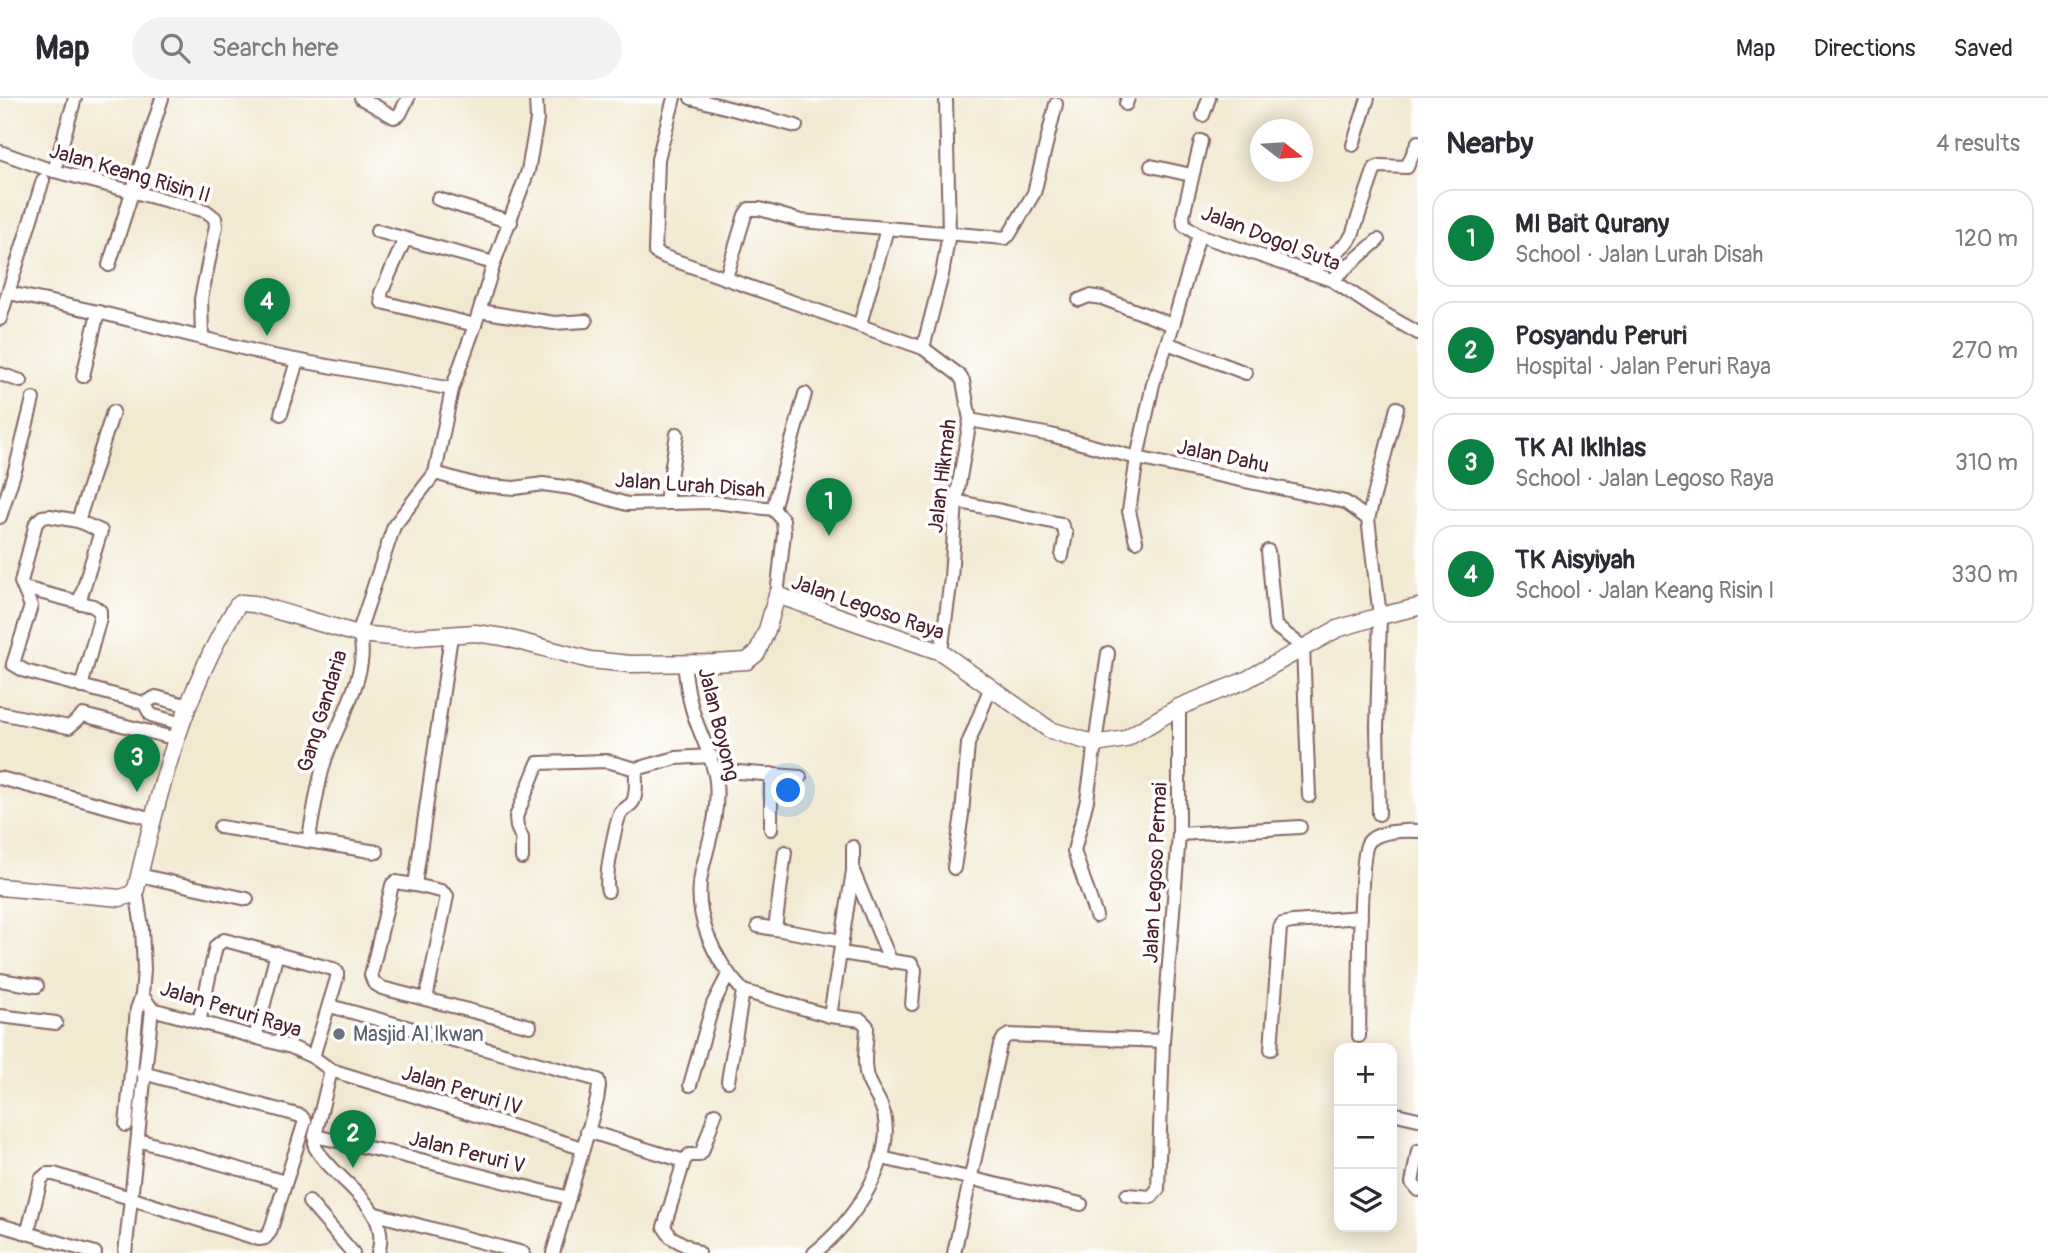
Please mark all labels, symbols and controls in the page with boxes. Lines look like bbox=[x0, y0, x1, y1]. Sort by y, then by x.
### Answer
search box bbox=[132, 17, 622, 80]
text: Map bbox=[35, 28, 90, 69]
icon: search bbox=[156, 29, 194, 67]
text: Search here bbox=[212, 32, 339, 64]
text: Map bbox=[1736, 34, 1776, 63]
text: Directions bbox=[1814, 34, 1915, 63]
text: Saved bbox=[1953, 34, 2013, 63]
north arrow bbox=[1250, 119, 1313, 182]
text: Nearby bbox=[1446, 125, 1533, 162]
text: 4 results bbox=[1936, 129, 2020, 158]
street label: Jalan Keang Risin II bbox=[46, 138, 214, 209]
street label: Jalan Dogol Suta bbox=[1197, 199, 1344, 277]
text: MI Bait Qurany bbox=[1515, 208, 1669, 240]
text: 1 bbox=[1467, 224, 1476, 253]
text: 120 m bbox=[1955, 224, 2018, 253]
text: School · Jalan Lurah Disah bbox=[1515, 240, 1763, 269]
pin: 4 bbox=[244, 278, 290, 336]
text: Posyandu Peruri bbox=[1515, 320, 1687, 352]
text: 2 bbox=[1465, 336, 1477, 365]
text: 270 m bbox=[1952, 336, 2018, 365]
text: Hospital · Jalan Peruri Raya bbox=[1515, 352, 1771, 381]
street label: Jalan Hikmah bbox=[922, 418, 963, 535]
text: TK Al Iklhlas bbox=[1515, 432, 1646, 464]
street label: Jalan Dahu bbox=[1174, 434, 1272, 479]
text: 3 bbox=[1465, 448, 1477, 477]
text: 310 m bbox=[1955, 448, 2018, 477]
text: School · Jalan Legoso Raya bbox=[1515, 464, 1774, 493]
street label: Jalan Lurah Disah bbox=[614, 467, 766, 504]
pin: 1 bbox=[806, 478, 852, 536]
text: TK Aisyiyah bbox=[1515, 544, 1635, 576]
text: 4 bbox=[1464, 560, 1478, 589]
text: 330 m bbox=[1951, 560, 2018, 589]
street label: Jalan Legoso Raya bbox=[788, 569, 948, 646]
text: School · Jalan Keang Risin I bbox=[1515, 576, 1775, 605]
street label: Gang Gandaria bbox=[291, 647, 354, 775]
street label: Jalan Boyong bbox=[691, 665, 746, 784]
pin: 3 bbox=[114, 734, 160, 792]
your location bbox=[771, 773, 805, 807]
street label: Jalan Legoso Permai bbox=[1137, 782, 1174, 964]
street label: Jalan Peruri Raya bbox=[157, 975, 305, 1044]
place label: Masjid Al Ikwan bbox=[353, 1021, 484, 1048]
marker: Masjid Al Ikwan bbox=[331, 1026, 347, 1042]
map controls bbox=[1334, 1043, 1397, 1232]
button: + bbox=[1334, 1043, 1397, 1106]
street label: Jalan Peruri IV bbox=[398, 1059, 525, 1122]
button: − bbox=[1334, 1106, 1397, 1169]
pin: 2 bbox=[330, 1110, 376, 1168]
street label: Jalan Peruri V bbox=[406, 1125, 528, 1180]
button: layers bbox=[1334, 1169, 1397, 1232]

